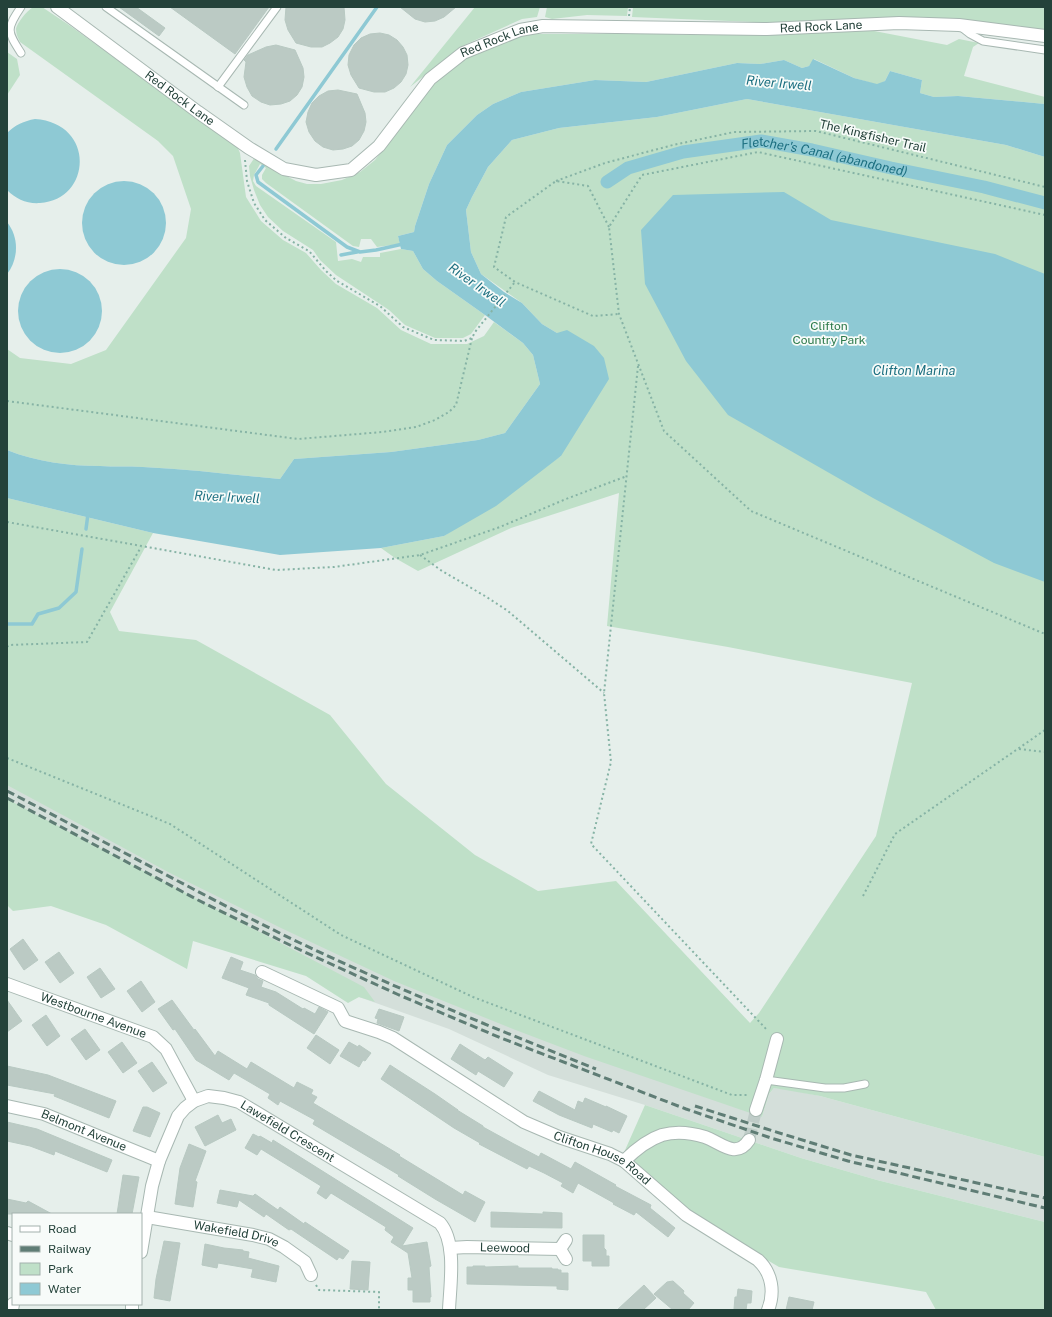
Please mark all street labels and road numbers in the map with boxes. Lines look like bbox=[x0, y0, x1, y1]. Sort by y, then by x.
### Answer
street label: Red Rock Lane bbox=[779, 18, 863, 35]
street label: Red Rock Lane bbox=[458, 20, 540, 60]
street label: Red Rock Lane bbox=[142, 68, 217, 129]
street label: The Kingfisher Trail bbox=[818, 117, 928, 155]
street label: Westbourne Avenue bbox=[39, 990, 149, 1041]
street label: Lawefield Crescent bbox=[238, 1098, 337, 1165]
street label: Belmont Avenue bbox=[39, 1107, 129, 1154]
street label: Clifton House Road bbox=[551, 1129, 653, 1188]
street label: Wakefield Drive bbox=[193, 1218, 282, 1250]
street label: Leewood bbox=[480, 1240, 530, 1255]

